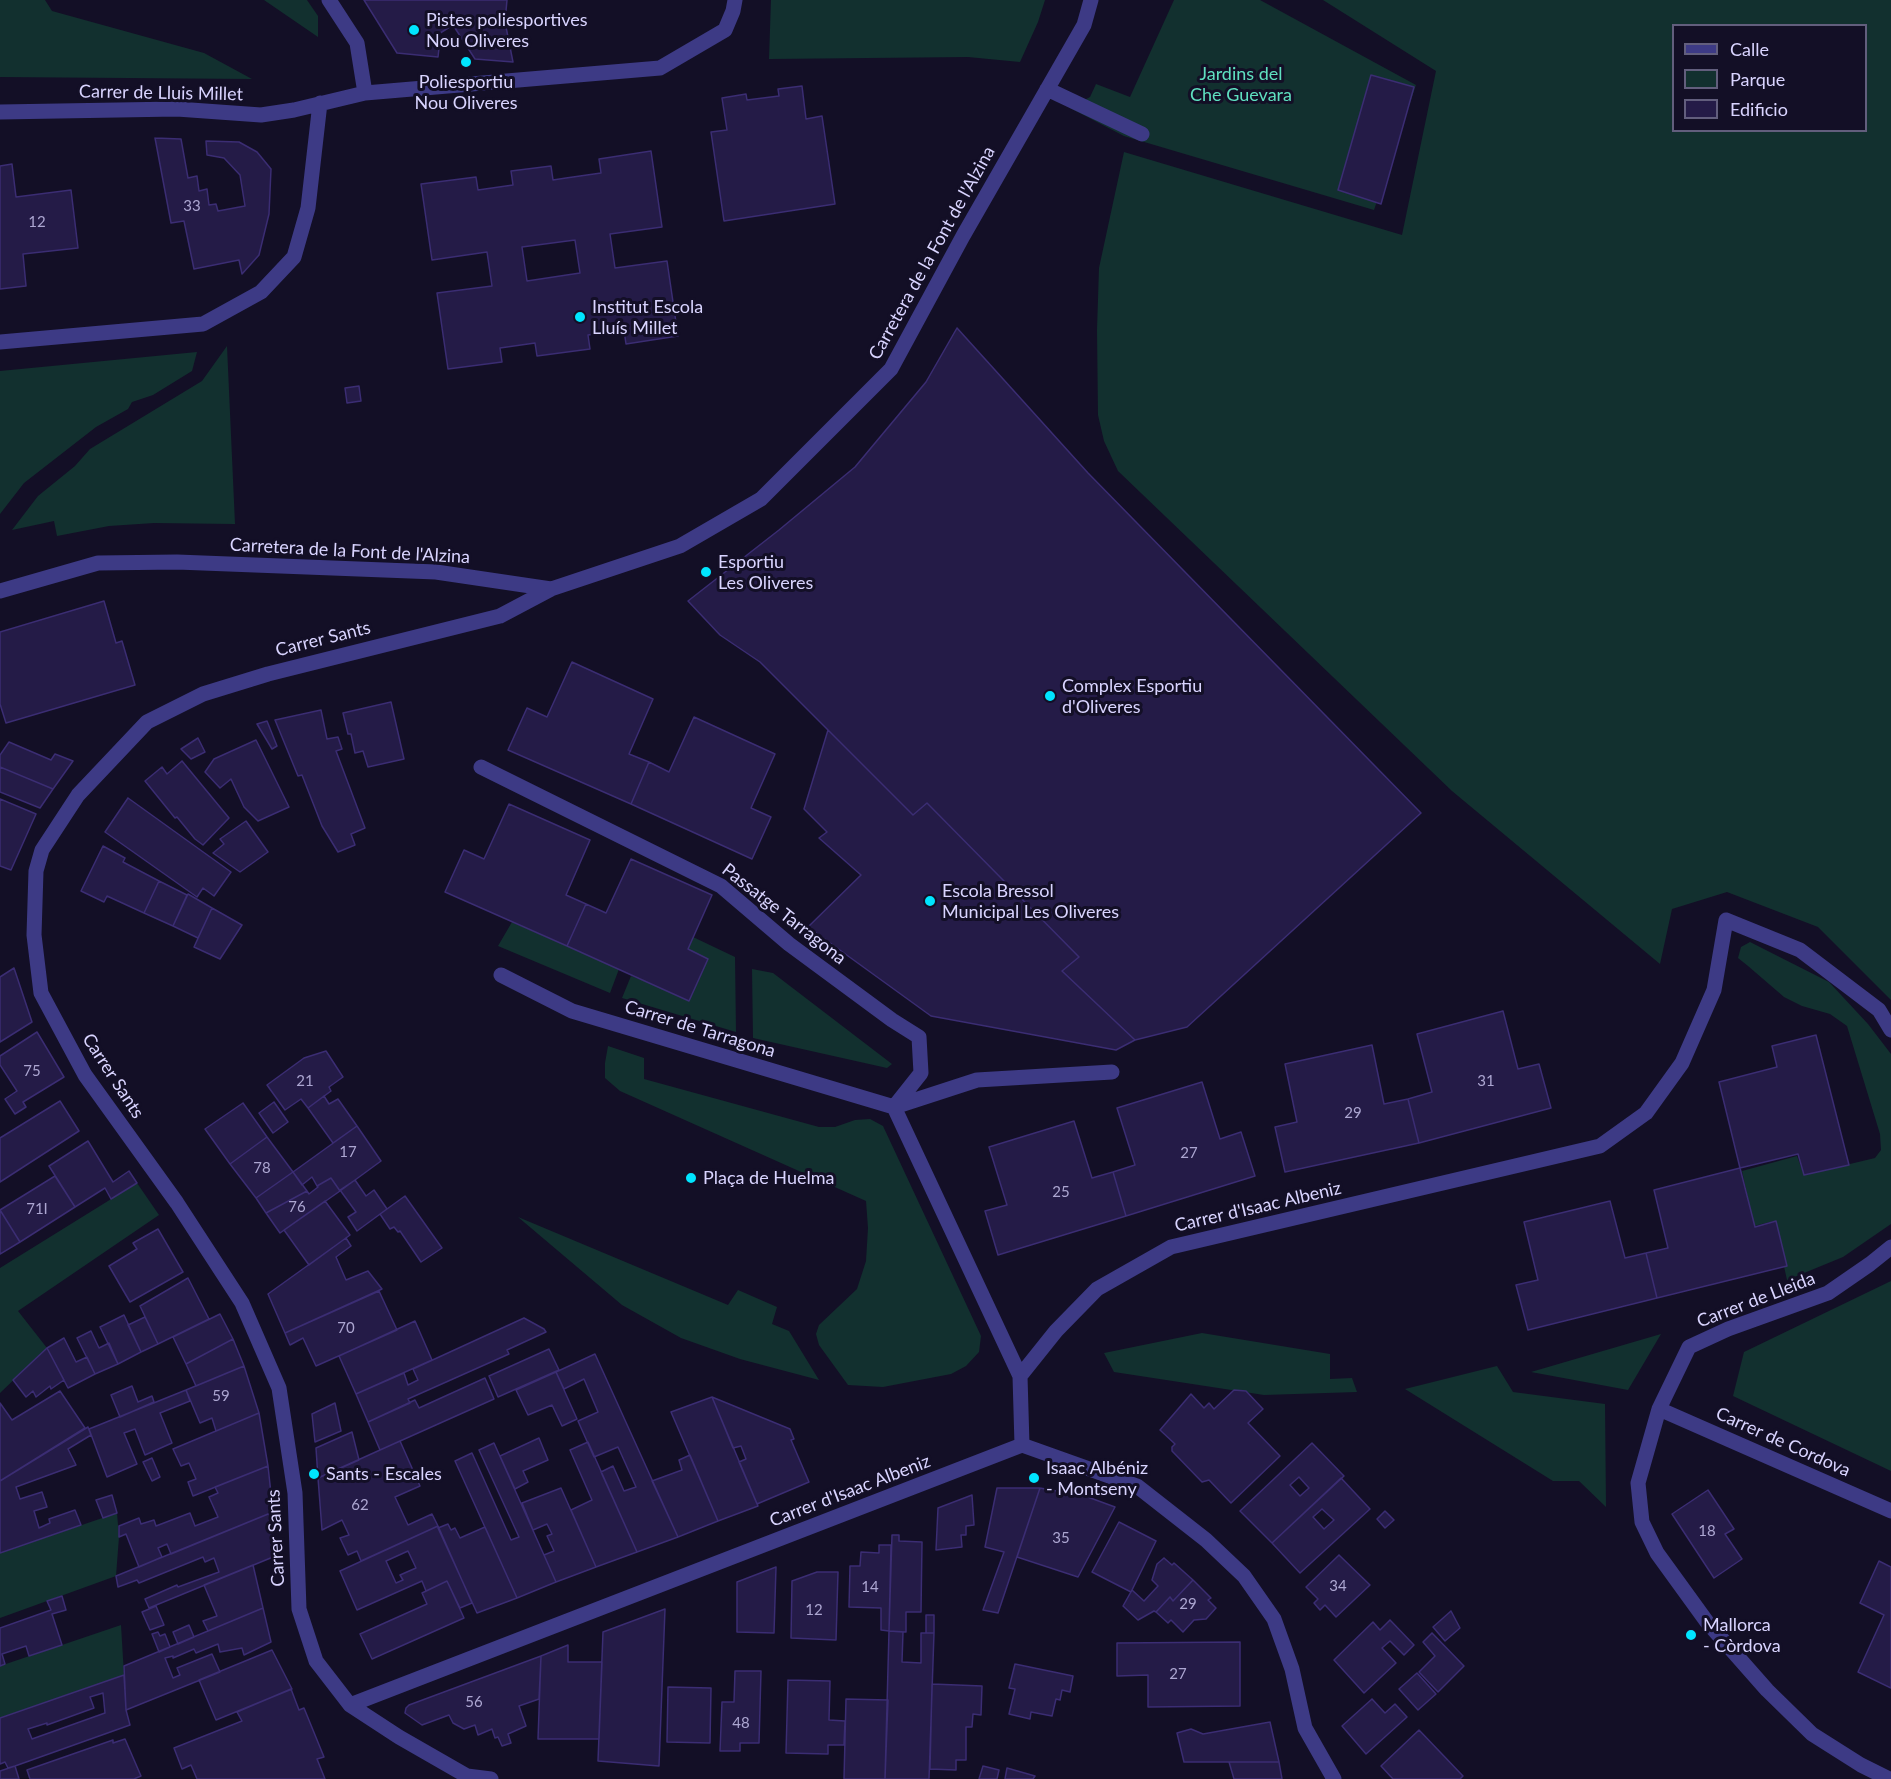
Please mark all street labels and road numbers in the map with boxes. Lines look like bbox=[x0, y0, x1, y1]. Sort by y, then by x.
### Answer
street label: Carrer de Lluis Millet bbox=[79, 81, 243, 105]
street label: Carretera de la Font de l'Alzina bbox=[864, 143, 1000, 363]
street label: Carretera de la Font de l'Alzina bbox=[229, 534, 471, 568]
street label: Carrer Sants bbox=[273, 617, 373, 661]
street label: Passatge Tarragona bbox=[718, 859, 850, 969]
street label: Carrer de Tarragona bbox=[622, 996, 778, 1062]
street label: Carrer Sants bbox=[77, 1029, 149, 1123]
street label: Carrer d'Isaac Albeniz bbox=[1173, 1177, 1343, 1237]
street label: Carrer de Lleida bbox=[1694, 1268, 1818, 1332]
street label: Carrer de Cordova bbox=[1712, 1403, 1854, 1481]
street label: Carrer d'Isaac Albeniz bbox=[767, 1450, 933, 1532]
street label: Carrer Sants bbox=[263, 1489, 289, 1587]

